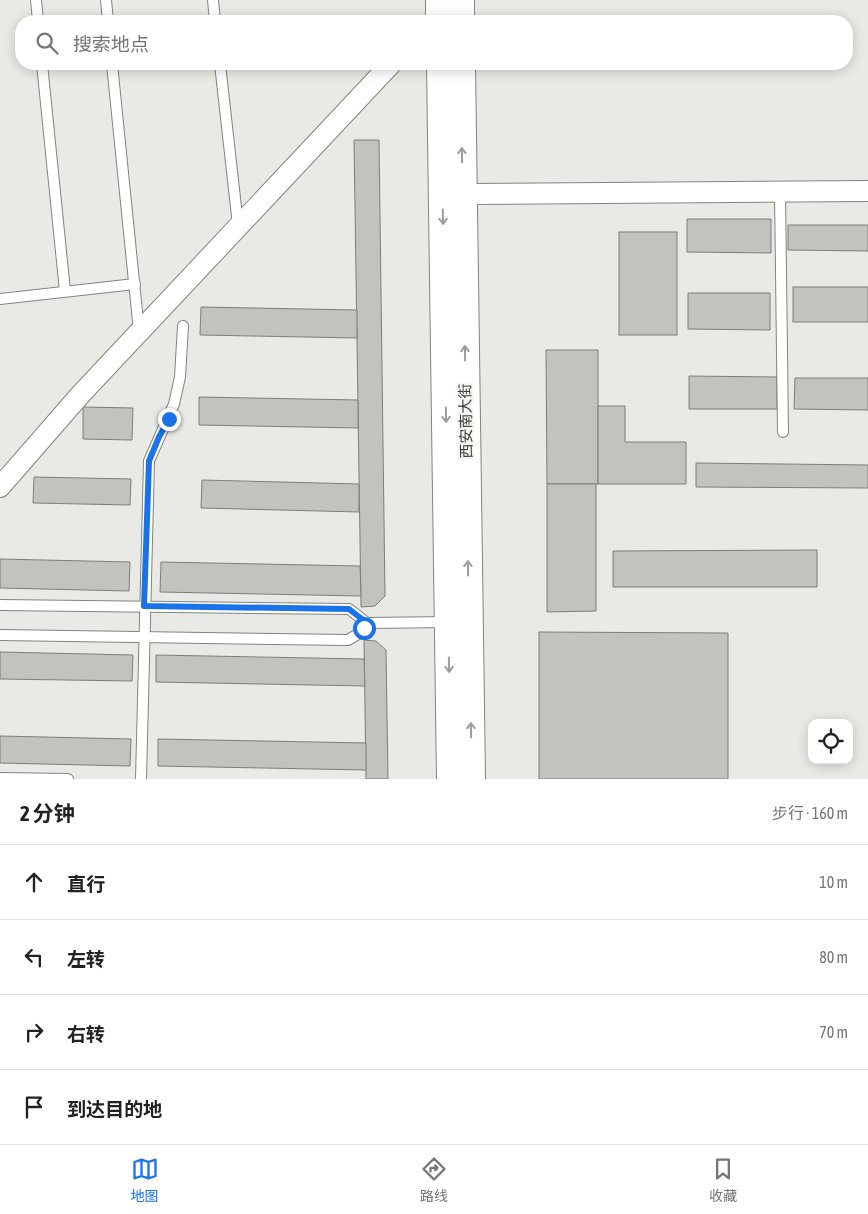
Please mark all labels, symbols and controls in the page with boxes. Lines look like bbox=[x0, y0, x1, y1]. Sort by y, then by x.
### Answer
search box bbox=[15, 15, 853, 70]
icon: search bbox=[33, 29, 61, 57]
text: 搜索地点 bbox=[73, 33, 149, 55]
one-way arrow bbox=[457, 148, 467, 164]
one-way arrow bbox=[438, 209, 448, 225]
one-way arrow bbox=[460, 345, 470, 362]
street label: 西安南大街 bbox=[456, 383, 475, 459]
one-way arrow bbox=[441, 406, 451, 423]
route end bbox=[158, 408, 181, 431]
one-way arrow bbox=[463, 560, 473, 576]
route start bbox=[353, 617, 376, 640]
one-way arrow bbox=[444, 656, 454, 673]
map controls bbox=[808, 719, 853, 764]
button: locate bbox=[808, 719, 853, 764]
one-way arrow bbox=[466, 723, 475, 739]
text: 2 分钟 bbox=[20, 801, 75, 825]
text: 步行 · 160 m bbox=[772, 804, 848, 822]
icon: ahead bbox=[20, 868, 48, 896]
text: 直行 bbox=[67, 873, 105, 895]
text: 10 m bbox=[819, 873, 848, 891]
icon: left bbox=[20, 943, 48, 971]
text: 左转 bbox=[67, 948, 105, 970]
text: 80 m bbox=[819, 948, 848, 966]
icon: right bbox=[20, 1018, 48, 1046]
text: 右转 bbox=[67, 1023, 105, 1045]
text: 70 m bbox=[819, 1023, 848, 1041]
icon: arrive bbox=[20, 1093, 48, 1121]
text: 到达目的地 bbox=[67, 1098, 162, 1120]
tab: 地图 bbox=[131, 1155, 159, 1205]
tab: 路线 bbox=[420, 1155, 448, 1205]
tab: 收藏 bbox=[709, 1155, 737, 1205]

